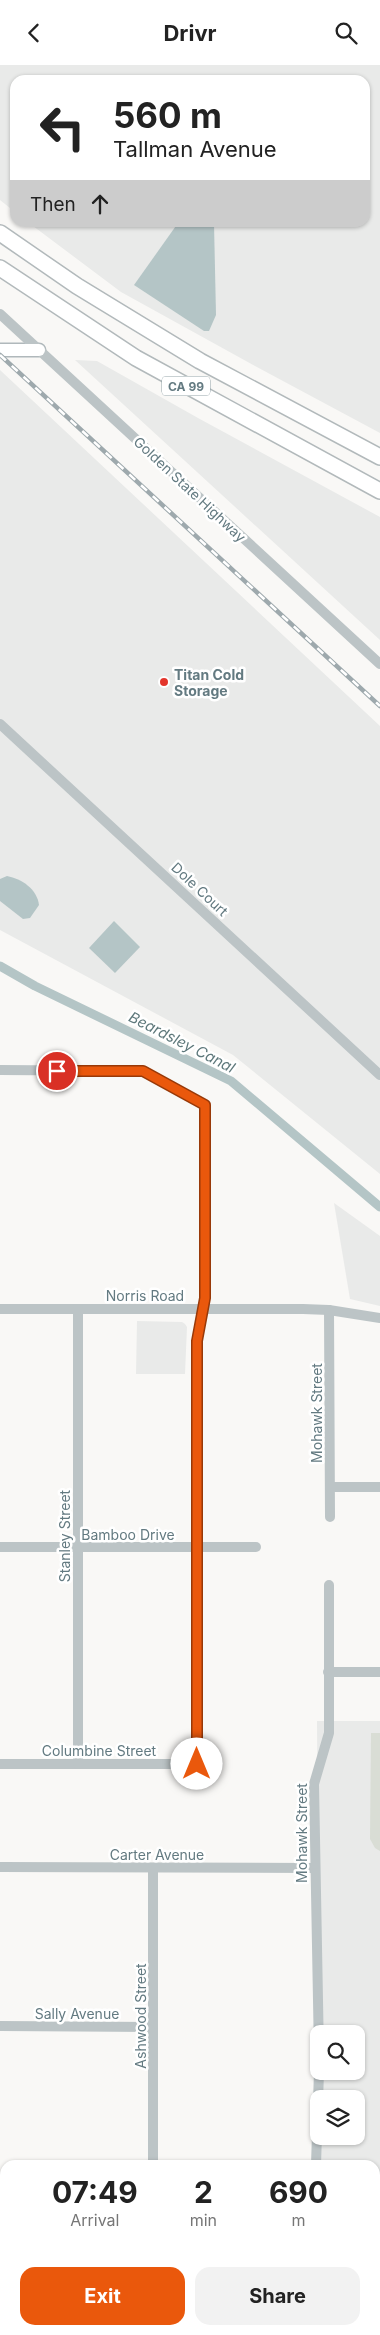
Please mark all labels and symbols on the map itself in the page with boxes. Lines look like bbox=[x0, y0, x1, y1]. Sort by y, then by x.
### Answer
road number: CA 99 bbox=[162, 377, 210, 396]
street label: Golden State Highway bbox=[130, 433, 250, 545]
place label: Titan Cold Storage bbox=[174, 666, 244, 699]
marker: Titan Cold Storage bbox=[158, 676, 170, 688]
street label: Dole Court bbox=[168, 859, 232, 920]
water label: Beardsley Canal bbox=[126, 1007, 239, 1077]
pin bbox=[36, 1050, 78, 1092]
street label: Norris Road bbox=[106, 1287, 184, 1304]
street label: Mohawk Street bbox=[308, 1363, 325, 1463]
street label: Stanley Street bbox=[56, 1489, 73, 1582]
street label: Bamboo Drive bbox=[81, 1526, 175, 1543]
position arrow bbox=[170, 1737, 222, 1789]
street label: Columbine Street bbox=[42, 1742, 157, 1759]
street label: Mohawk Street bbox=[293, 1783, 310, 1883]
street label: Carter Avenue bbox=[110, 1846, 204, 1863]
street label: Ashwood Street bbox=[132, 1963, 149, 2069]
street label: Sally Avenue bbox=[35, 2005, 119, 2022]

